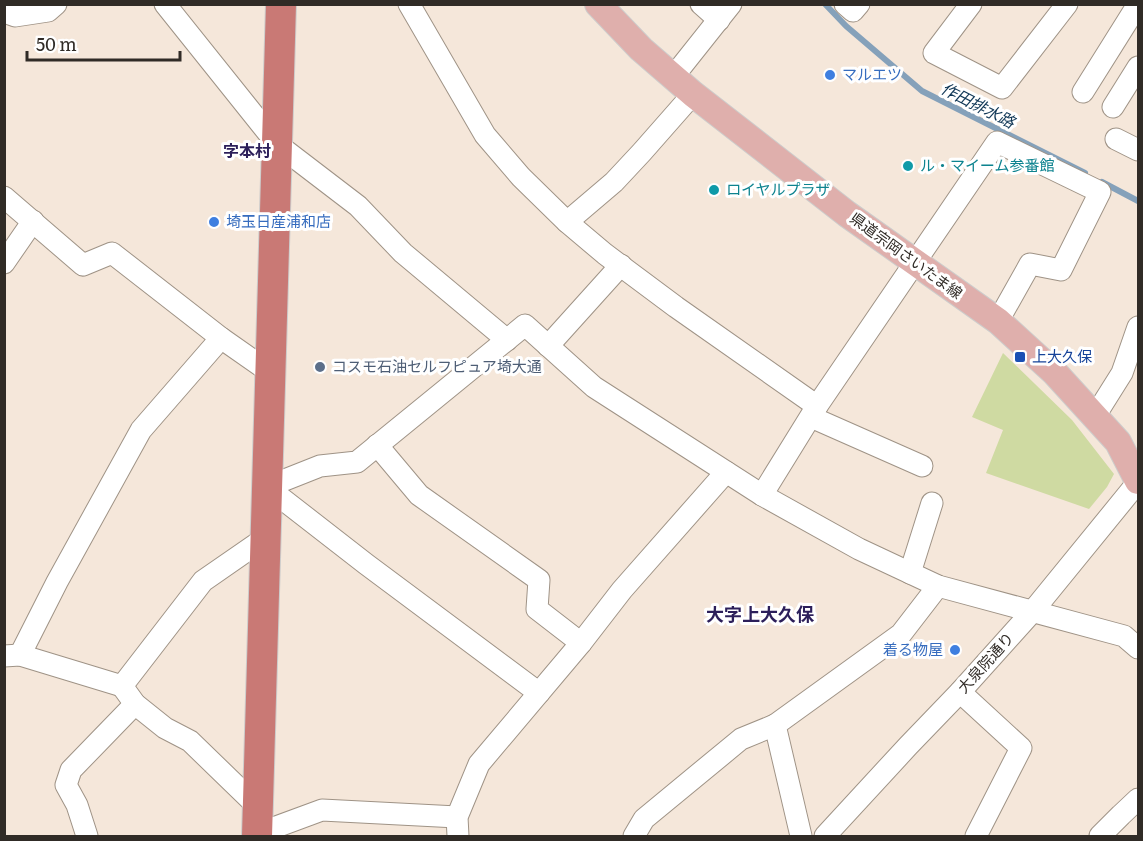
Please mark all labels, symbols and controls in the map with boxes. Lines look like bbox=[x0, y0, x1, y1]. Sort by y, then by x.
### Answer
scale bar bbox=[27, 24, 180, 62]
text: 50 m bbox=[36, 30, 77, 57]
place label: マルエツ bbox=[842, 62, 902, 85]
marker: マルエツ bbox=[823, 68, 837, 82]
water label: 作田排水路 bbox=[937, 75, 1021, 134]
district label: 字本村 bbox=[223, 138, 271, 162]
place label: ル・マイーム参番館 bbox=[920, 153, 1055, 176]
marker: ル・マイーム参番館 bbox=[901, 159, 915, 173]
place label: ロイヤルプラザ bbox=[726, 177, 831, 200]
marker: ロイヤルプラザ bbox=[707, 183, 721, 197]
street label: 県道宗岡さいたま線 bbox=[846, 206, 968, 304]
place label: 埼玉日産浦和店 bbox=[226, 209, 331, 232]
marker: 埼玉日産浦和店 bbox=[207, 215, 221, 229]
place label: 上大久保 bbox=[1032, 344, 1092, 367]
marker: 上大久保 bbox=[1013, 350, 1027, 364]
place label: コスモ石油セルフピュア埼大通 bbox=[332, 354, 542, 377]
marker: コスモ石油セルフピュア埼大通 bbox=[313, 360, 327, 374]
district label: 大字上大久保 bbox=[706, 600, 815, 627]
street label: 大泉院通り bbox=[951, 626, 1019, 698]
place label: 着る物屋 bbox=[883, 637, 943, 660]
marker: 着る物屋 bbox=[948, 643, 962, 657]

